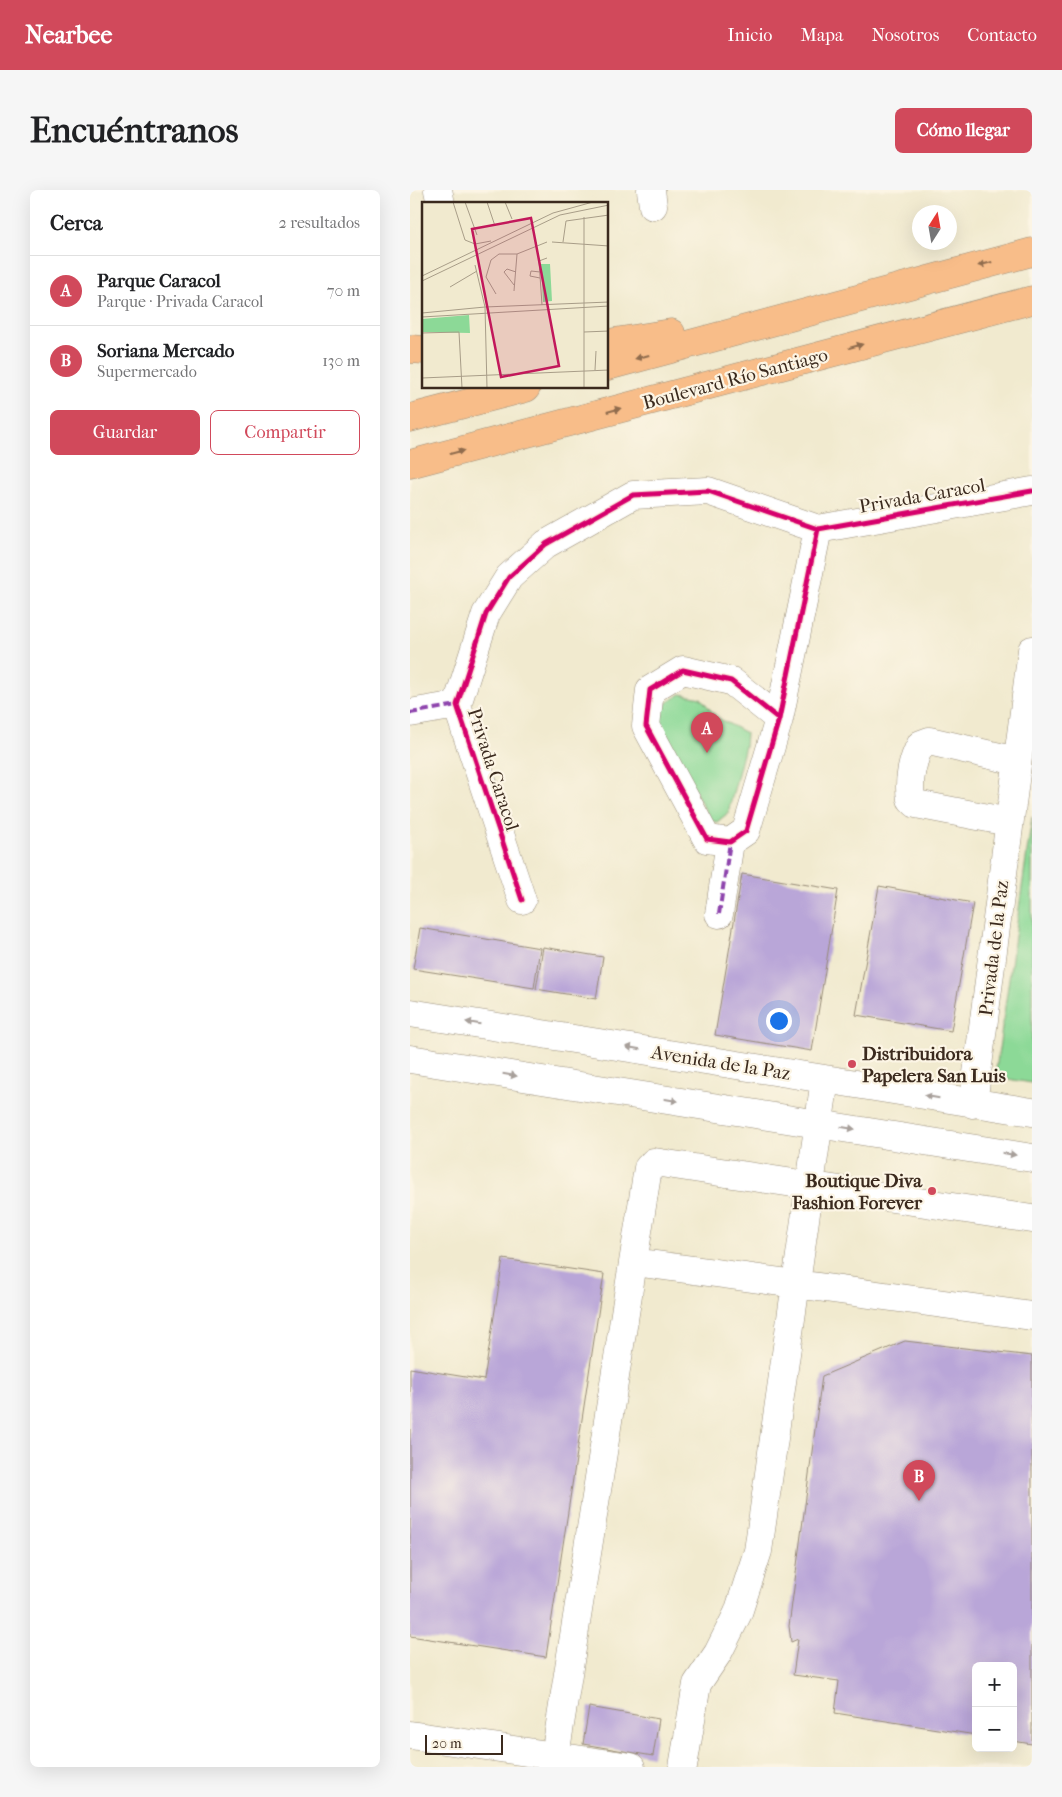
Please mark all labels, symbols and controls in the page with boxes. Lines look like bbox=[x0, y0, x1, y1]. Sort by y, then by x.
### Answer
text: Nearbee bbox=[25, 21, 112, 49]
text: Inicio bbox=[728, 25, 773, 46]
text: Mapa bbox=[801, 25, 843, 46]
text: Nosotros bbox=[871, 25, 939, 46]
text: Contacto bbox=[967, 25, 1037, 46]
button: Cómo llegar bbox=[895, 108, 1032, 153]
text: Encuéntranos bbox=[30, 110, 238, 151]
inset map bbox=[422, 202, 609, 389]
north arrow bbox=[912, 205, 957, 250]
text: Cerca bbox=[50, 211, 102, 235]
text: 2 resultados bbox=[279, 213, 360, 232]
one-way arrow bbox=[977, 260, 992, 268]
text: Parque Caracol bbox=[97, 270, 221, 292]
text: A bbox=[61, 281, 71, 300]
text: 70 m bbox=[327, 281, 360, 300]
text: Parque · Privada Caracol bbox=[97, 292, 264, 311]
text: Soriana Mercado bbox=[97, 340, 234, 362]
one-way arrow bbox=[848, 342, 863, 350]
street label: Boulevard Río Santiago bbox=[640, 344, 831, 414]
text: B bbox=[61, 351, 71, 370]
text: 130 m bbox=[322, 351, 360, 370]
one-way arrow bbox=[635, 353, 650, 361]
text: Supermercado bbox=[97, 362, 197, 381]
one-way arrow bbox=[607, 406, 622, 414]
button: Guardar bbox=[50, 410, 200, 455]
button: Compartir bbox=[210, 410, 360, 455]
one-way arrow bbox=[450, 447, 465, 455]
street label: Privada Caracol bbox=[857, 474, 987, 518]
street label: Privada Caracol bbox=[463, 705, 523, 833]
pin: A bbox=[691, 712, 723, 753]
street label: Privada de la Paz bbox=[975, 879, 1013, 1017]
your location bbox=[766, 1008, 792, 1034]
one-way arrow bbox=[464, 1019, 480, 1027]
street label: Avenida de la Paz bbox=[649, 1041, 792, 1085]
place label: Distribuidora Papelera San Luis bbox=[862, 1043, 1006, 1087]
one-way arrow bbox=[625, 1044, 641, 1052]
marker: Distribuidora Papelera San Luis bbox=[846, 1058, 858, 1070]
one-way arrow bbox=[502, 1071, 518, 1079]
one-way arrow bbox=[923, 1092, 939, 1100]
one-way arrow bbox=[663, 1096, 679, 1104]
one-way arrow bbox=[841, 1124, 857, 1132]
one-way arrow bbox=[1001, 1150, 1017, 1158]
place label: Boutique Diva Fashion Forever bbox=[791, 1170, 923, 1214]
marker: Boutique Diva Fashion Forever bbox=[926, 1185, 938, 1197]
pin: B bbox=[903, 1460, 935, 1501]
map controls bbox=[972, 1662, 1017, 1752]
button: + bbox=[972, 1662, 1017, 1707]
button: − bbox=[972, 1707, 1017, 1752]
scale bar bbox=[425, 1732, 502, 1755]
text: 20 m bbox=[432, 1735, 462, 1752]

